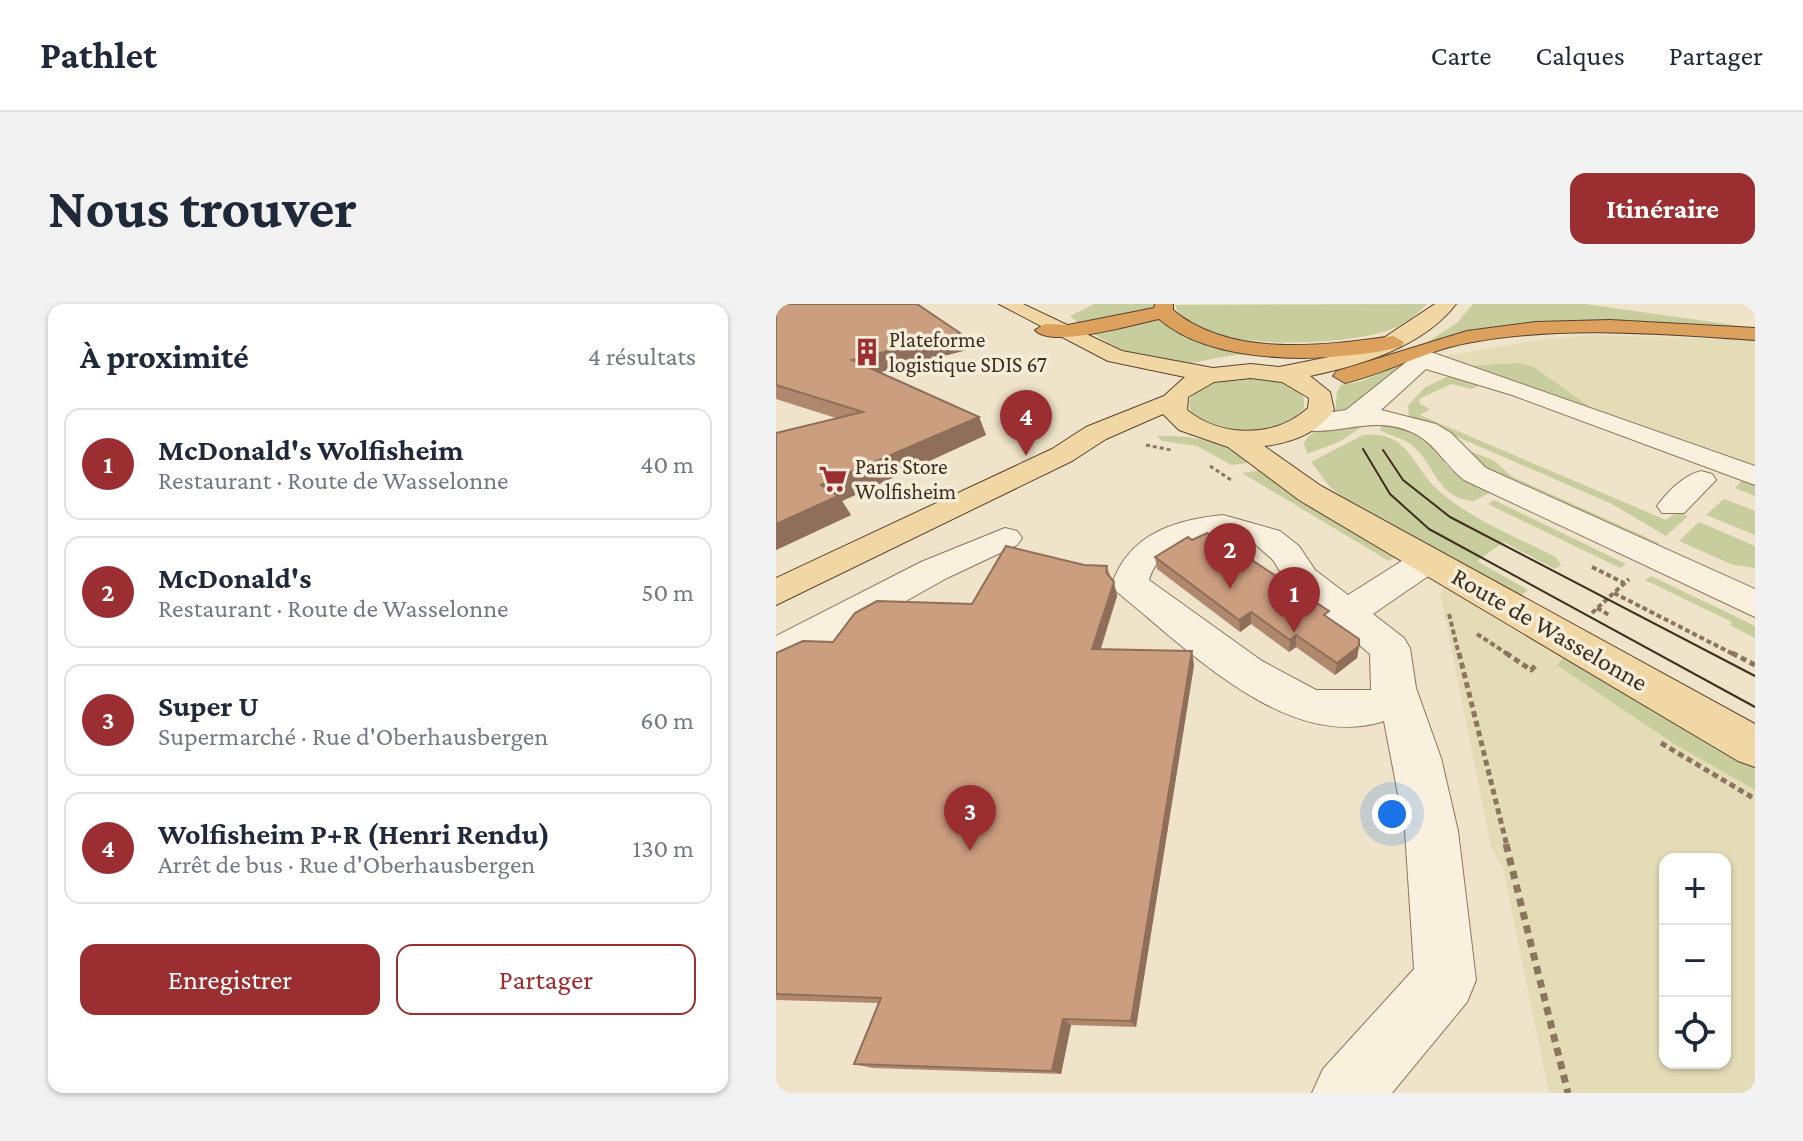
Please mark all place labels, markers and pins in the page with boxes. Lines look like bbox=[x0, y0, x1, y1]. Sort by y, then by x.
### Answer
place label: Plateforme logistique SDIS 67 bbox=[889, 327, 1047, 377]
building icon: Plateforme logistique SDIS 67 bbox=[852, 337, 882, 367]
pin: 4 bbox=[1000, 390, 1052, 456]
place label: Paris Store Wolfisheim bbox=[855, 454, 957, 504]
supermarket icon: Paris Store Wolfisheim bbox=[818, 464, 848, 494]
pin: 2 bbox=[1204, 523, 1256, 589]
pin: 1 bbox=[1268, 567, 1320, 633]
pin: 3 bbox=[944, 785, 996, 851]

